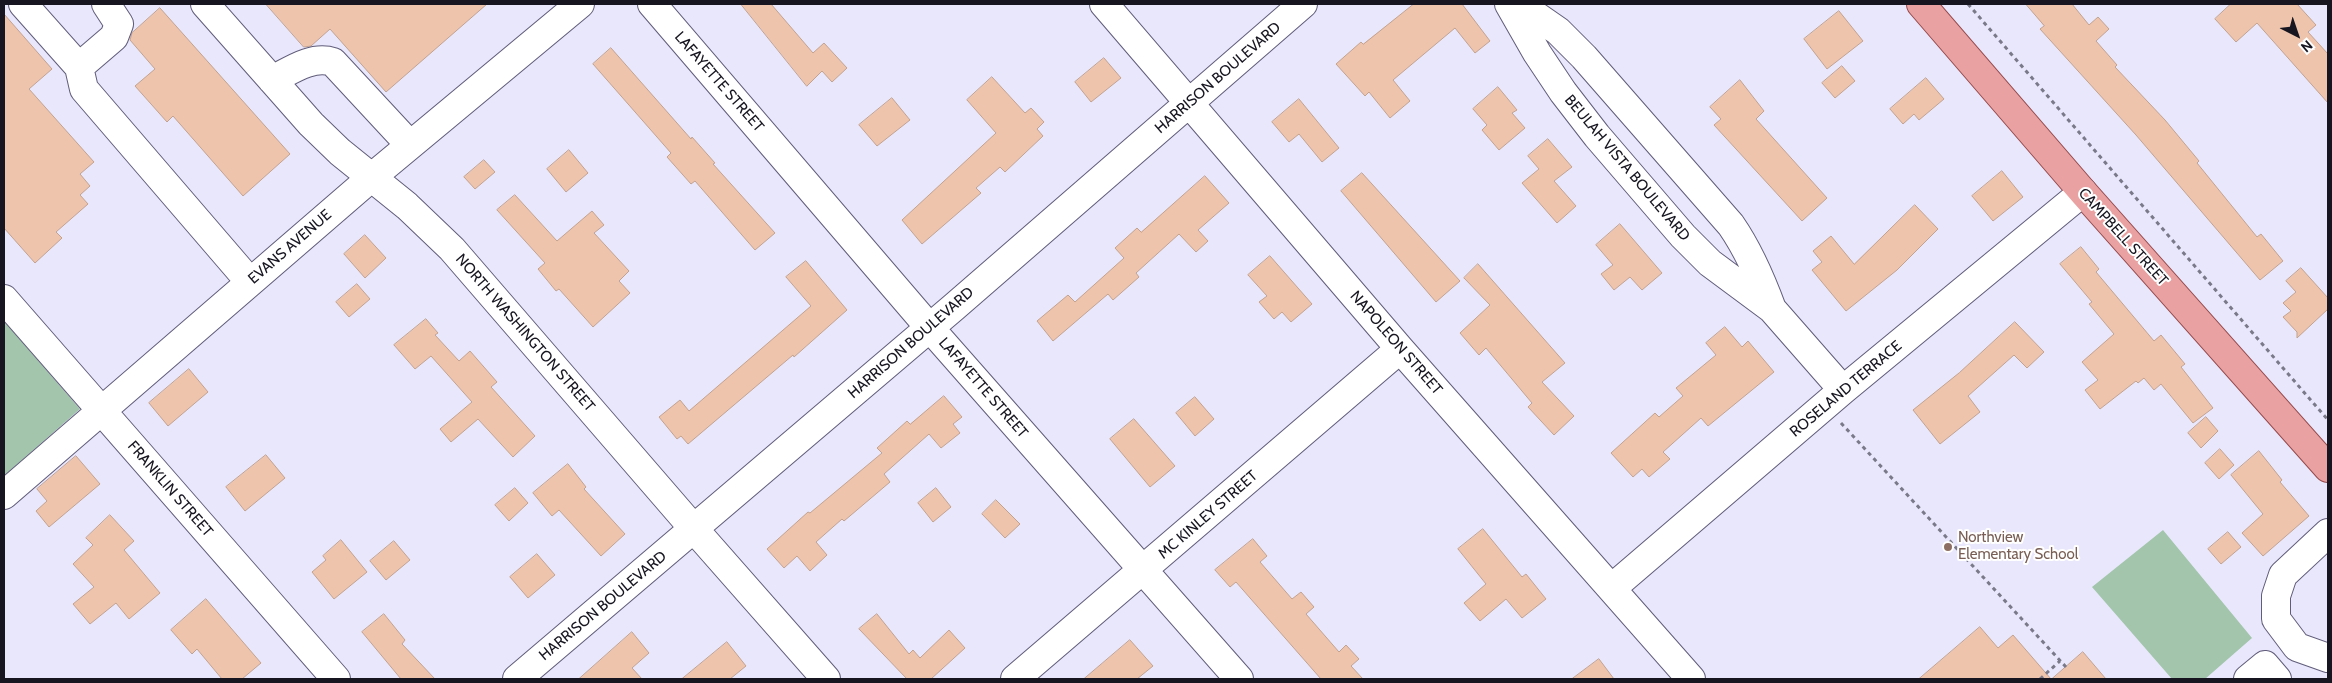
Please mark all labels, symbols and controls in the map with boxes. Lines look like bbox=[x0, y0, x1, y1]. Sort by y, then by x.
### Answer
north arrow bbox=[2272, 10, 2322, 60]
street label: HARRISON BOULEVARD bbox=[1151, 18, 1285, 138]
street label: LAFAYETTE STREET bbox=[671, 28, 767, 136]
text: N bbox=[2297, 36, 2316, 56]
street label: BEULAH VISTA BOULEVARD bbox=[1561, 91, 1693, 245]
street label: CAMPBELL STREET bbox=[2074, 184, 2172, 290]
street label: EVANS AVENUE bbox=[245, 206, 335, 288]
street label: NORTH WASHINGTON STREET bbox=[452, 250, 598, 416]
street label: HARRISON BOULEVARD bbox=[844, 283, 978, 403]
street label: NAPOLEON STREET bbox=[1346, 287, 1446, 399]
street label: LAFAYETTE STREET bbox=[935, 334, 1031, 442]
street label: ROSELAND TERRACE bbox=[1786, 337, 1906, 441]
street label: FRANKLIN STREET bbox=[124, 437, 216, 541]
street label: MC KINLEY STREET bbox=[1155, 467, 1261, 563]
place label: Northview Elementary School bbox=[1958, 529, 2078, 564]
marker: Northview Elementary School bbox=[1942, 541, 1954, 553]
street label: HARRISON BOULEVARD bbox=[536, 547, 670, 665]

